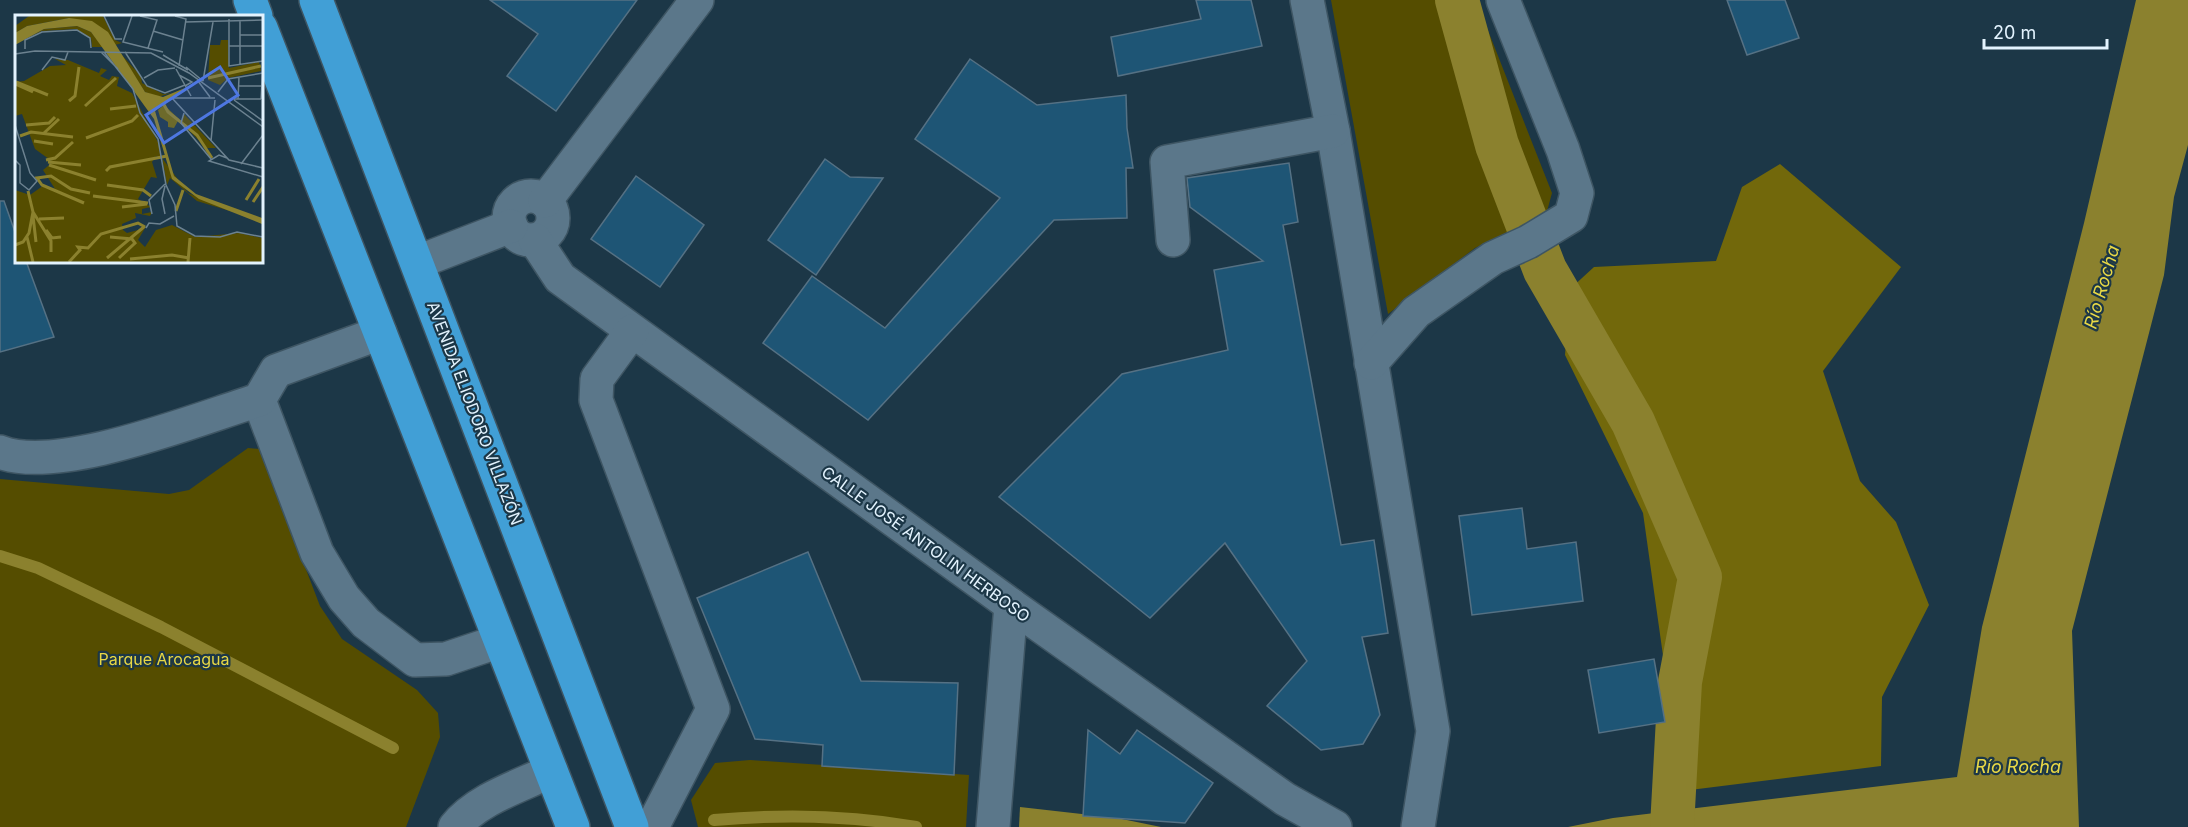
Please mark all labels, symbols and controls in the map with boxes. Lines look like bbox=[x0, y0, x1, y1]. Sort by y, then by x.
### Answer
scale bar bbox=[1984, 12, 2107, 50]
inset map bbox=[15, 15, 262, 262]
text: 20 m bbox=[1993, 22, 2036, 43]
water label: Río Rocha bbox=[2080, 243, 2123, 331]
street label: AVENIDA ELIODORO VILLAZÓN bbox=[423, 298, 527, 528]
street label: CALLE JOSÉ ANTOLIN HERBOSO bbox=[818, 462, 1034, 626]
park label: Parque Arocagua bbox=[99, 649, 229, 669]
water label: Río Rocha bbox=[1975, 756, 2061, 777]

